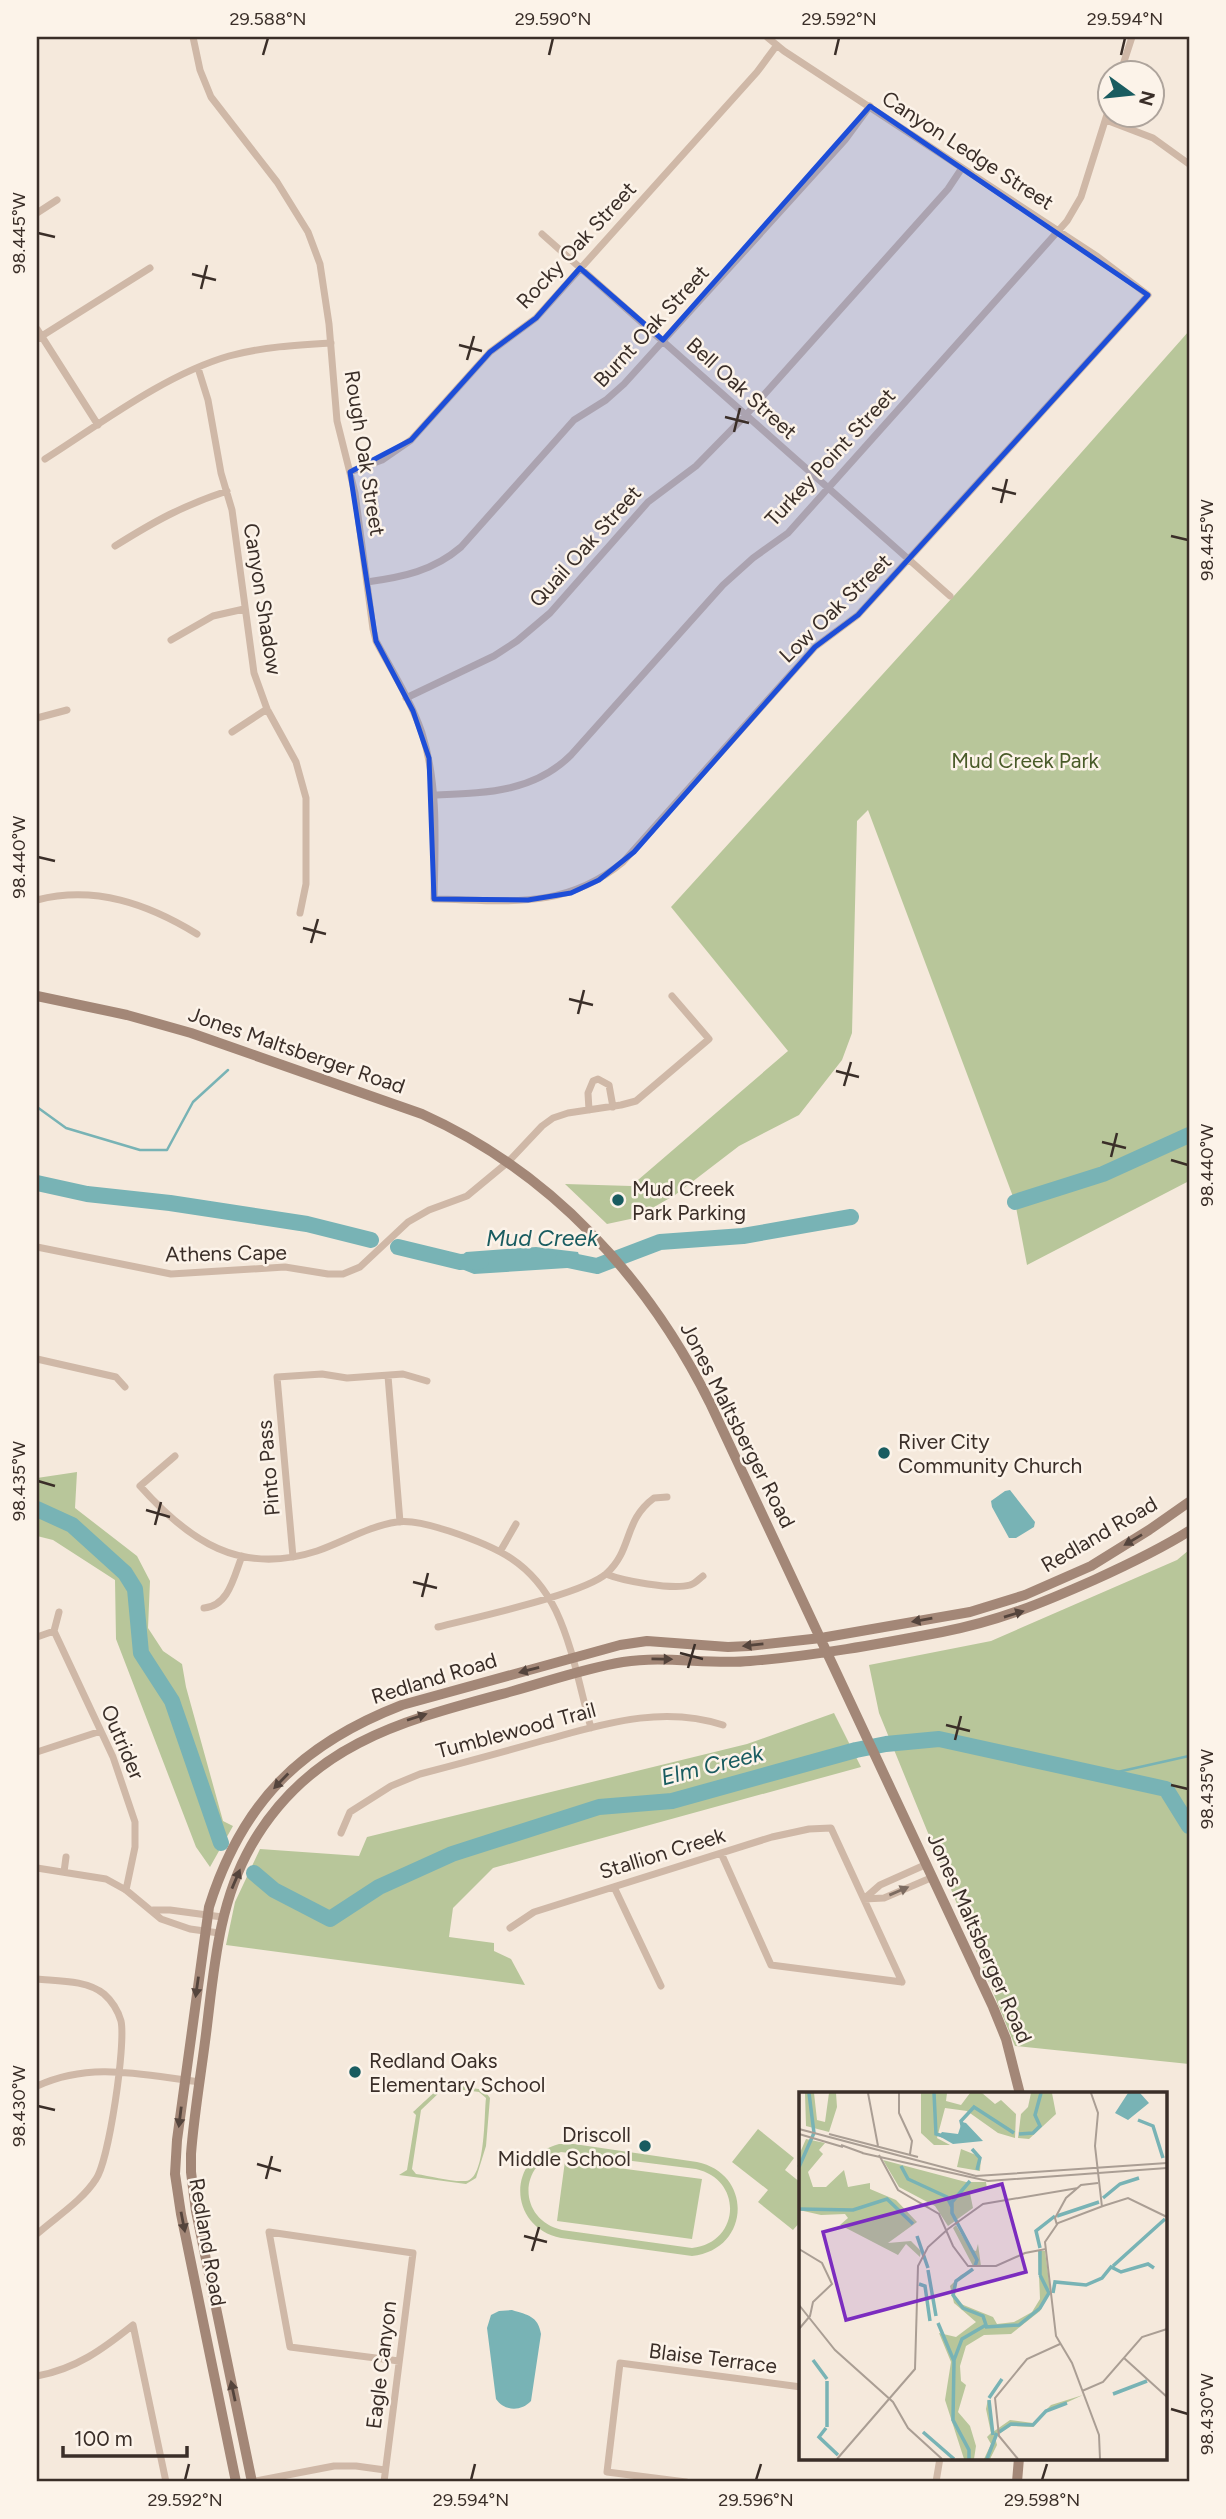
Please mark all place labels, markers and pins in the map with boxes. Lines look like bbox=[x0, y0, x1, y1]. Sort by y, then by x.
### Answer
place label: Mud Creek Park Parking bbox=[632, 1176, 746, 1225]
marker: Mud Creek Park Parking bbox=[610, 1192, 626, 1208]
place label: River City Community Church bbox=[898, 1429, 1082, 1478]
marker: River City Community Church bbox=[876, 1445, 892, 1461]
place label: Redland Oaks Elementary School bbox=[369, 2048, 545, 2097]
marker: Redland Oaks Elementary School bbox=[347, 2064, 363, 2080]
place label: Driscoll Middle School bbox=[498, 2122, 631, 2171]
marker: Driscoll Middle School bbox=[637, 2138, 653, 2154]

